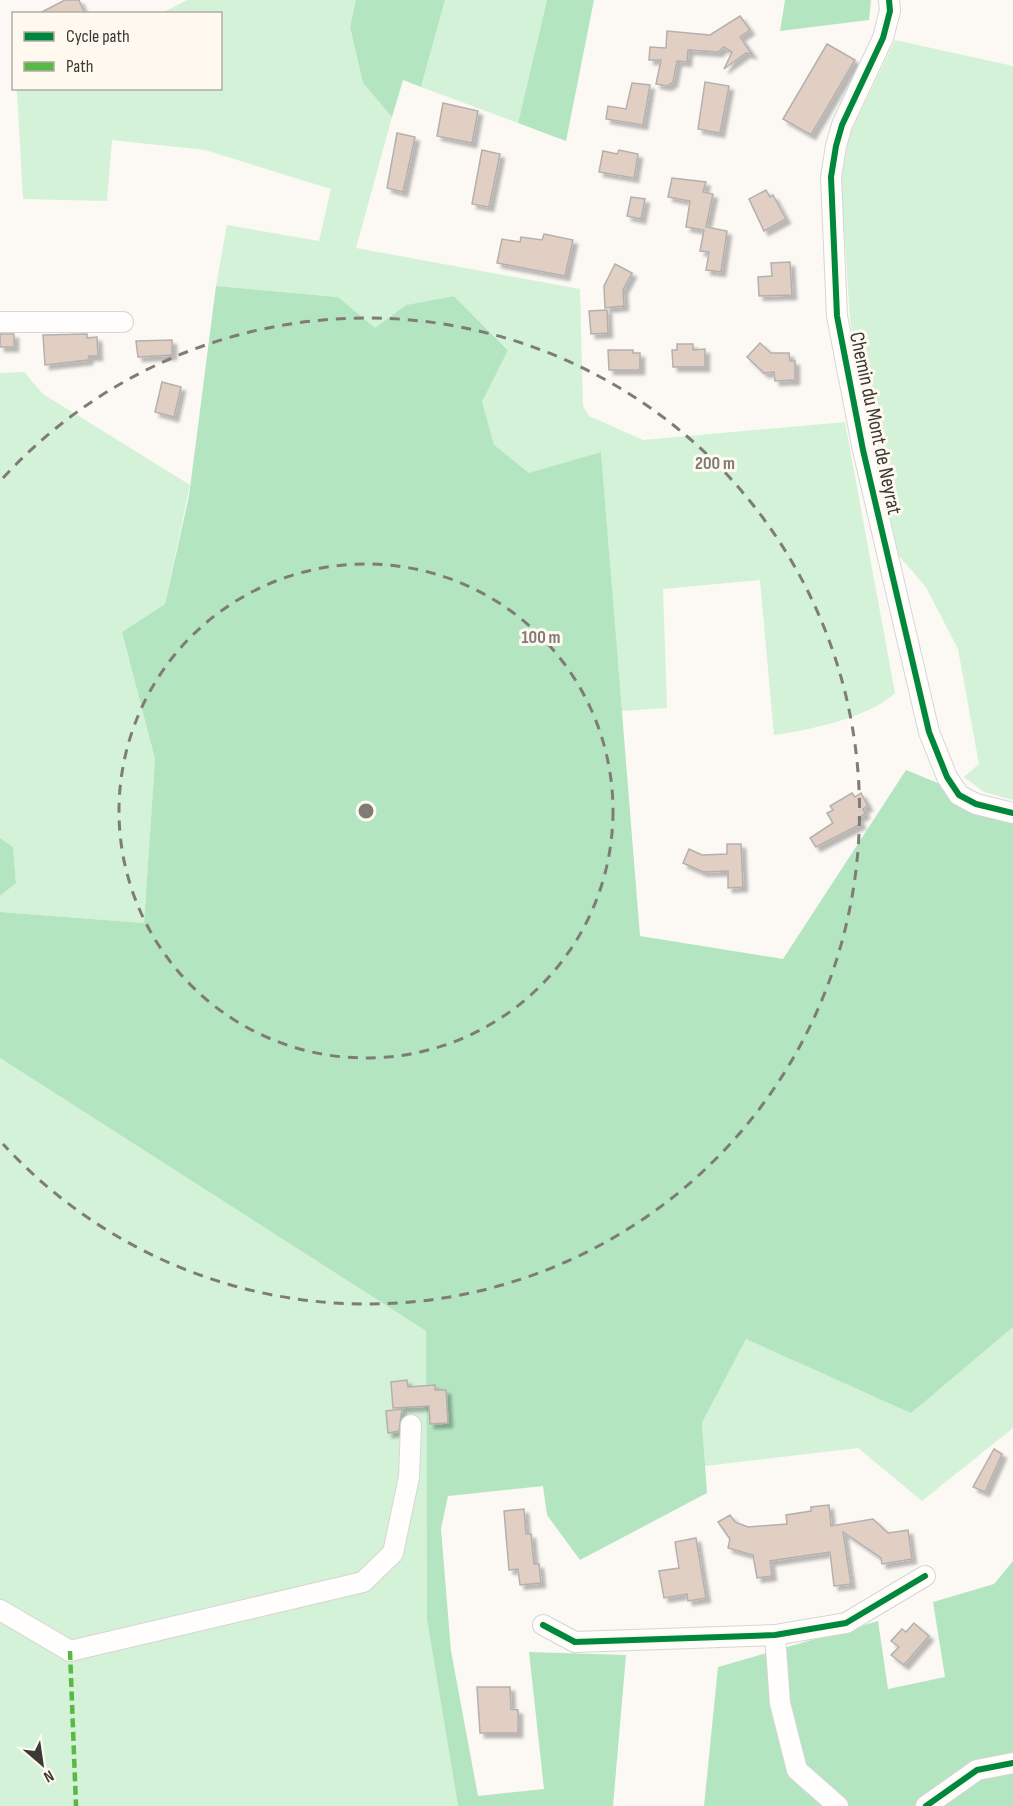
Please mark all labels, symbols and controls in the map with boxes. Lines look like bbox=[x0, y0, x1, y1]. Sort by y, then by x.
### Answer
legend bbox=[12, 12, 222, 90]
text: Cycle path bbox=[66, 26, 130, 47]
text: Path bbox=[66, 56, 94, 77]
street label: Chemin du Mont de Neyrat bbox=[844, 329, 907, 517]
text: 200 m bbox=[695, 453, 735, 474]
text: 100 m bbox=[522, 627, 561, 648]
centre of rings bbox=[356, 801, 376, 821]
north arrow bbox=[12, 1734, 72, 1794]
text: N bbox=[40, 1765, 57, 1786]

